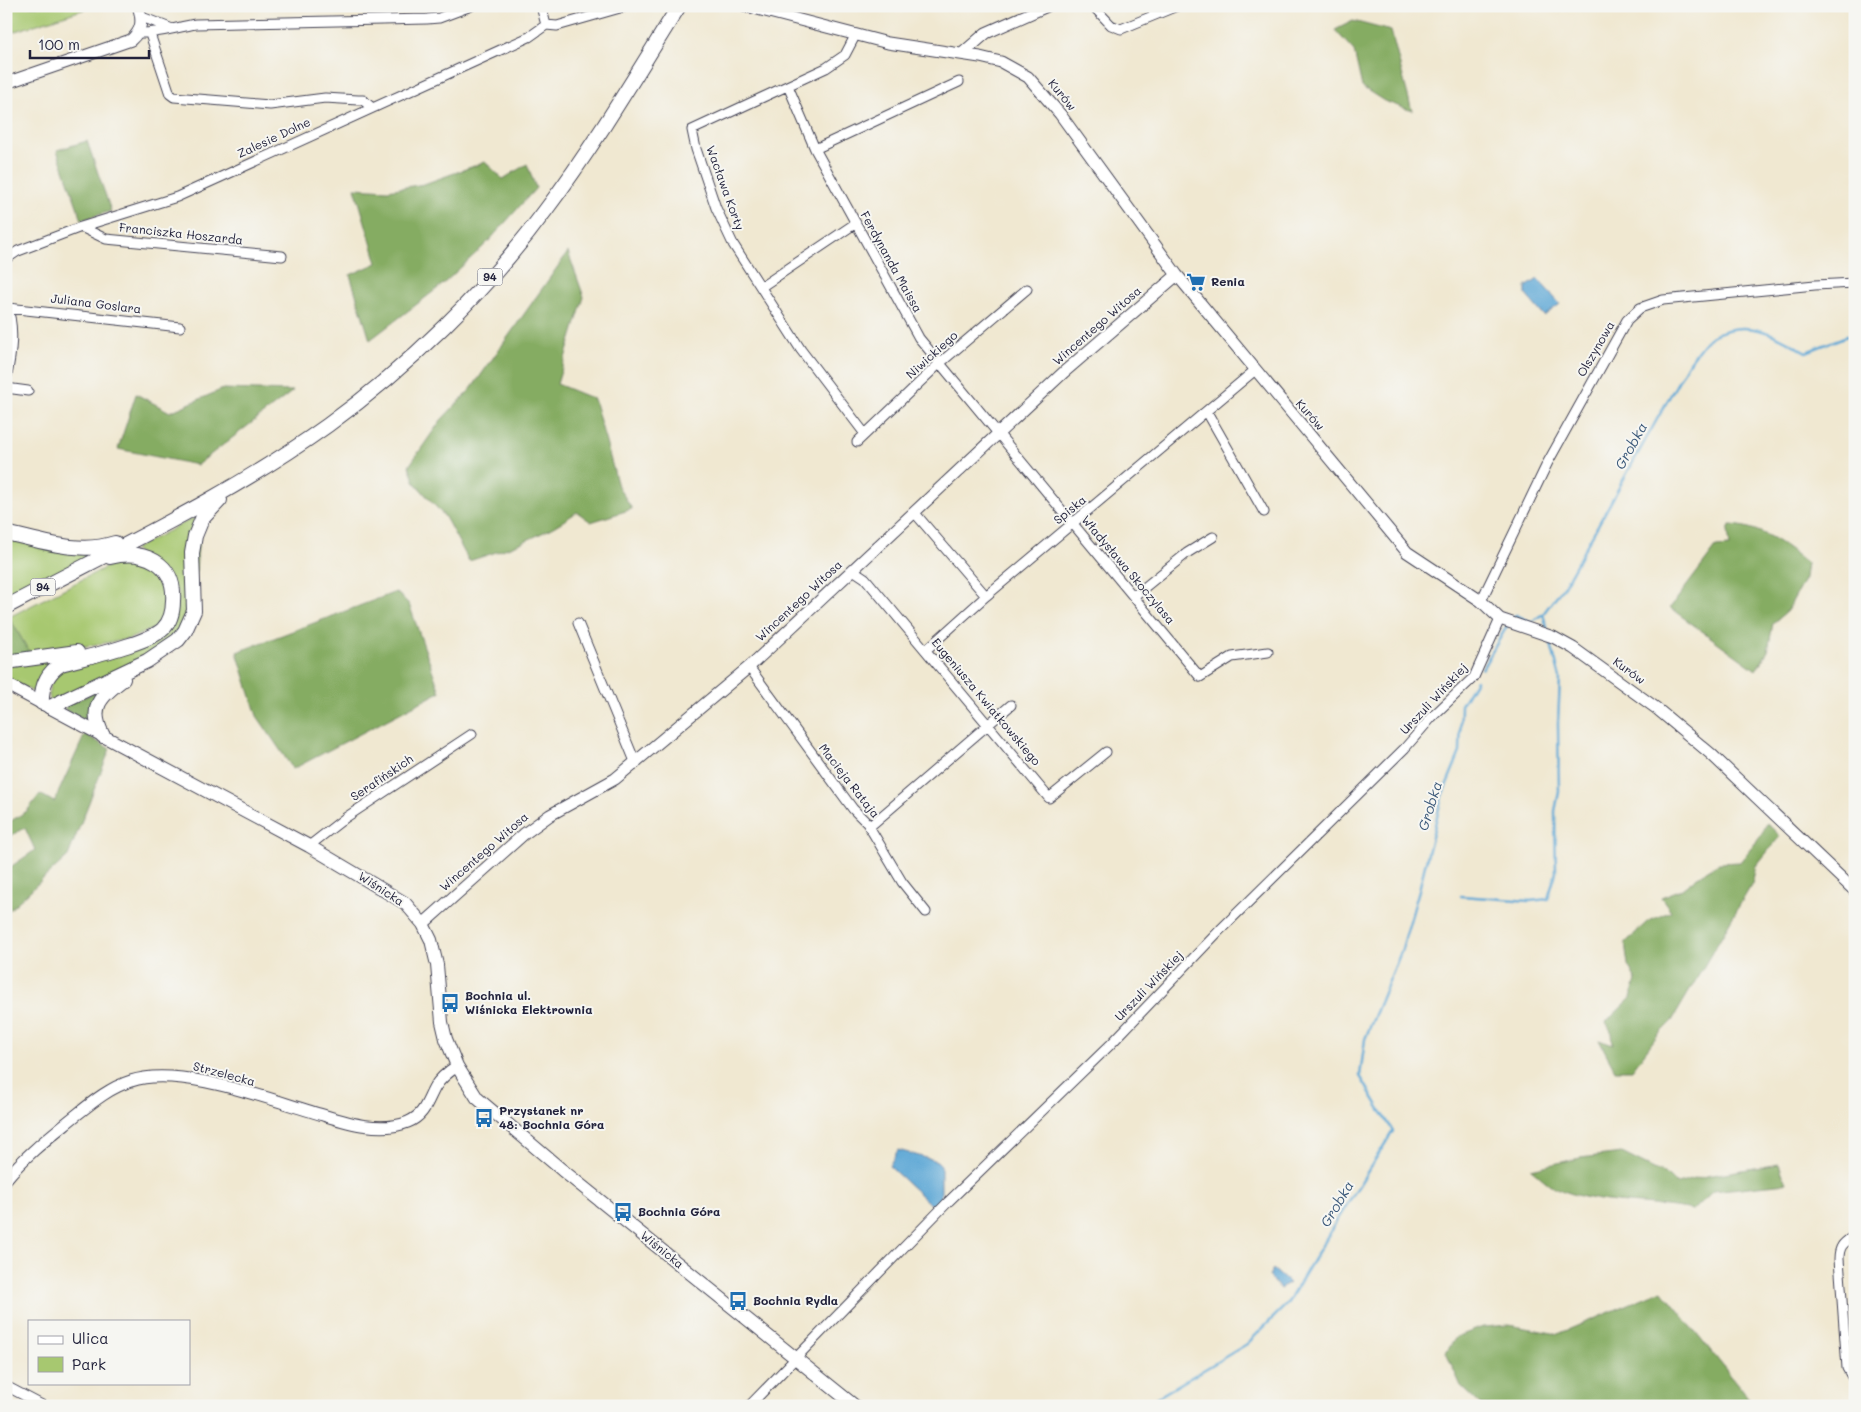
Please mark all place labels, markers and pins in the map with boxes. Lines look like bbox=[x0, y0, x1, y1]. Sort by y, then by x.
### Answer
supermarket icon: Renia bbox=[1185, 271, 1207, 293]
place label: Renia bbox=[1211, 273, 1245, 289]
place label: Bochnia ul. Wiśnicka Elektrownia bbox=[465, 987, 593, 1017]
bus stop icon: Bochnia ul. Wiśnicka Elektrownia bbox=[439, 992, 461, 1014]
place label: Przystanek nr 48: Bochnia Góra bbox=[499, 1102, 604, 1132]
bus stop icon: Przystanek nr 48: Bochnia Góra bbox=[473, 1107, 495, 1129]
bus stop icon: Bochnia Góra bbox=[612, 1201, 634, 1223]
place label: Bochnia Góra bbox=[638, 1203, 720, 1219]
bus stop icon: Bochnia Rydla bbox=[727, 1290, 749, 1312]
place label: Bochnia Rydla bbox=[753, 1292, 838, 1308]

